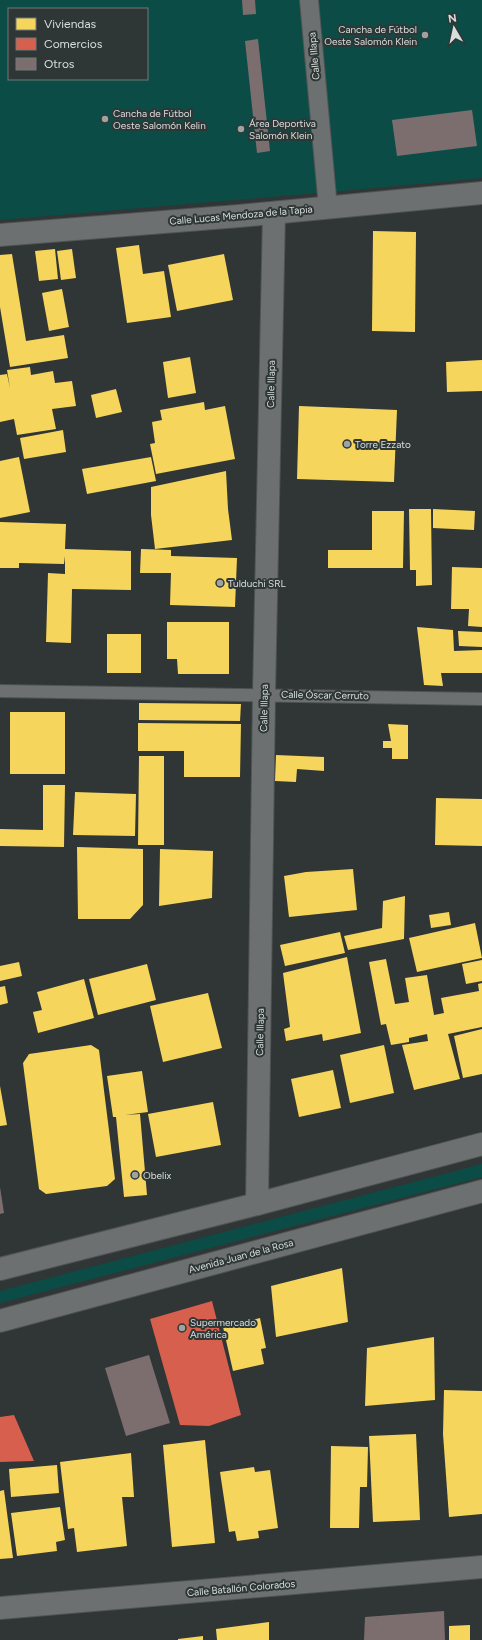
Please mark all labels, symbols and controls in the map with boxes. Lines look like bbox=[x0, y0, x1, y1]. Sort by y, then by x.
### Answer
legend bbox=[8, 8, 148, 80]
north arrow bbox=[434, 8, 474, 48]
text: N bbox=[447, 12, 458, 26]
text: Viviendas bbox=[44, 17, 97, 31]
place label: Cancha de Fútbol Oeste Salomón Klein bbox=[324, 23, 417, 48]
marker: Cancha de Fútbol Oeste Salomón Klein bbox=[420, 30, 430, 40]
street label: Calle Illapa bbox=[305, 32, 323, 80]
text: Comercios bbox=[44, 37, 103, 51]
text: Otros bbox=[44, 57, 75, 71]
place label: Cancha de Fútbol Oeste Salomón Kelin bbox=[113, 107, 206, 132]
marker: Cancha de Fútbol Oeste Salomón Kelin bbox=[100, 114, 110, 124]
place label: Área Deportiva Salomón Klein bbox=[249, 117, 316, 142]
marker: Área Deportiva Salomón Klein bbox=[236, 124, 246, 134]
street label: Calle Lucas Mendoza de la Tapia bbox=[169, 202, 313, 228]
street label: Calle Illapa bbox=[264, 360, 278, 408]
place label: Torre Ezzato bbox=[355, 438, 411, 451]
marker: Torre Ezzato bbox=[342, 439, 352, 449]
place label: Tulduchi SRL bbox=[228, 577, 286, 590]
marker: Tulduchi SRL bbox=[215, 578, 225, 588]
street label: Calle Illapa bbox=[257, 684, 271, 732]
street label: Calle Óscar Cerruto bbox=[281, 688, 369, 702]
street label: Calle Illapa bbox=[253, 1008, 267, 1056]
place label: Obelix bbox=[143, 1169, 172, 1182]
marker: Obelix bbox=[130, 1170, 140, 1180]
street label: Avenida Juan de la Rosa bbox=[187, 1236, 295, 1276]
place label: Supermercado América bbox=[190, 1316, 256, 1341]
marker: Supermercado América bbox=[177, 1323, 187, 1333]
street label: Calle Batallón Colorados bbox=[186, 1577, 296, 1599]

